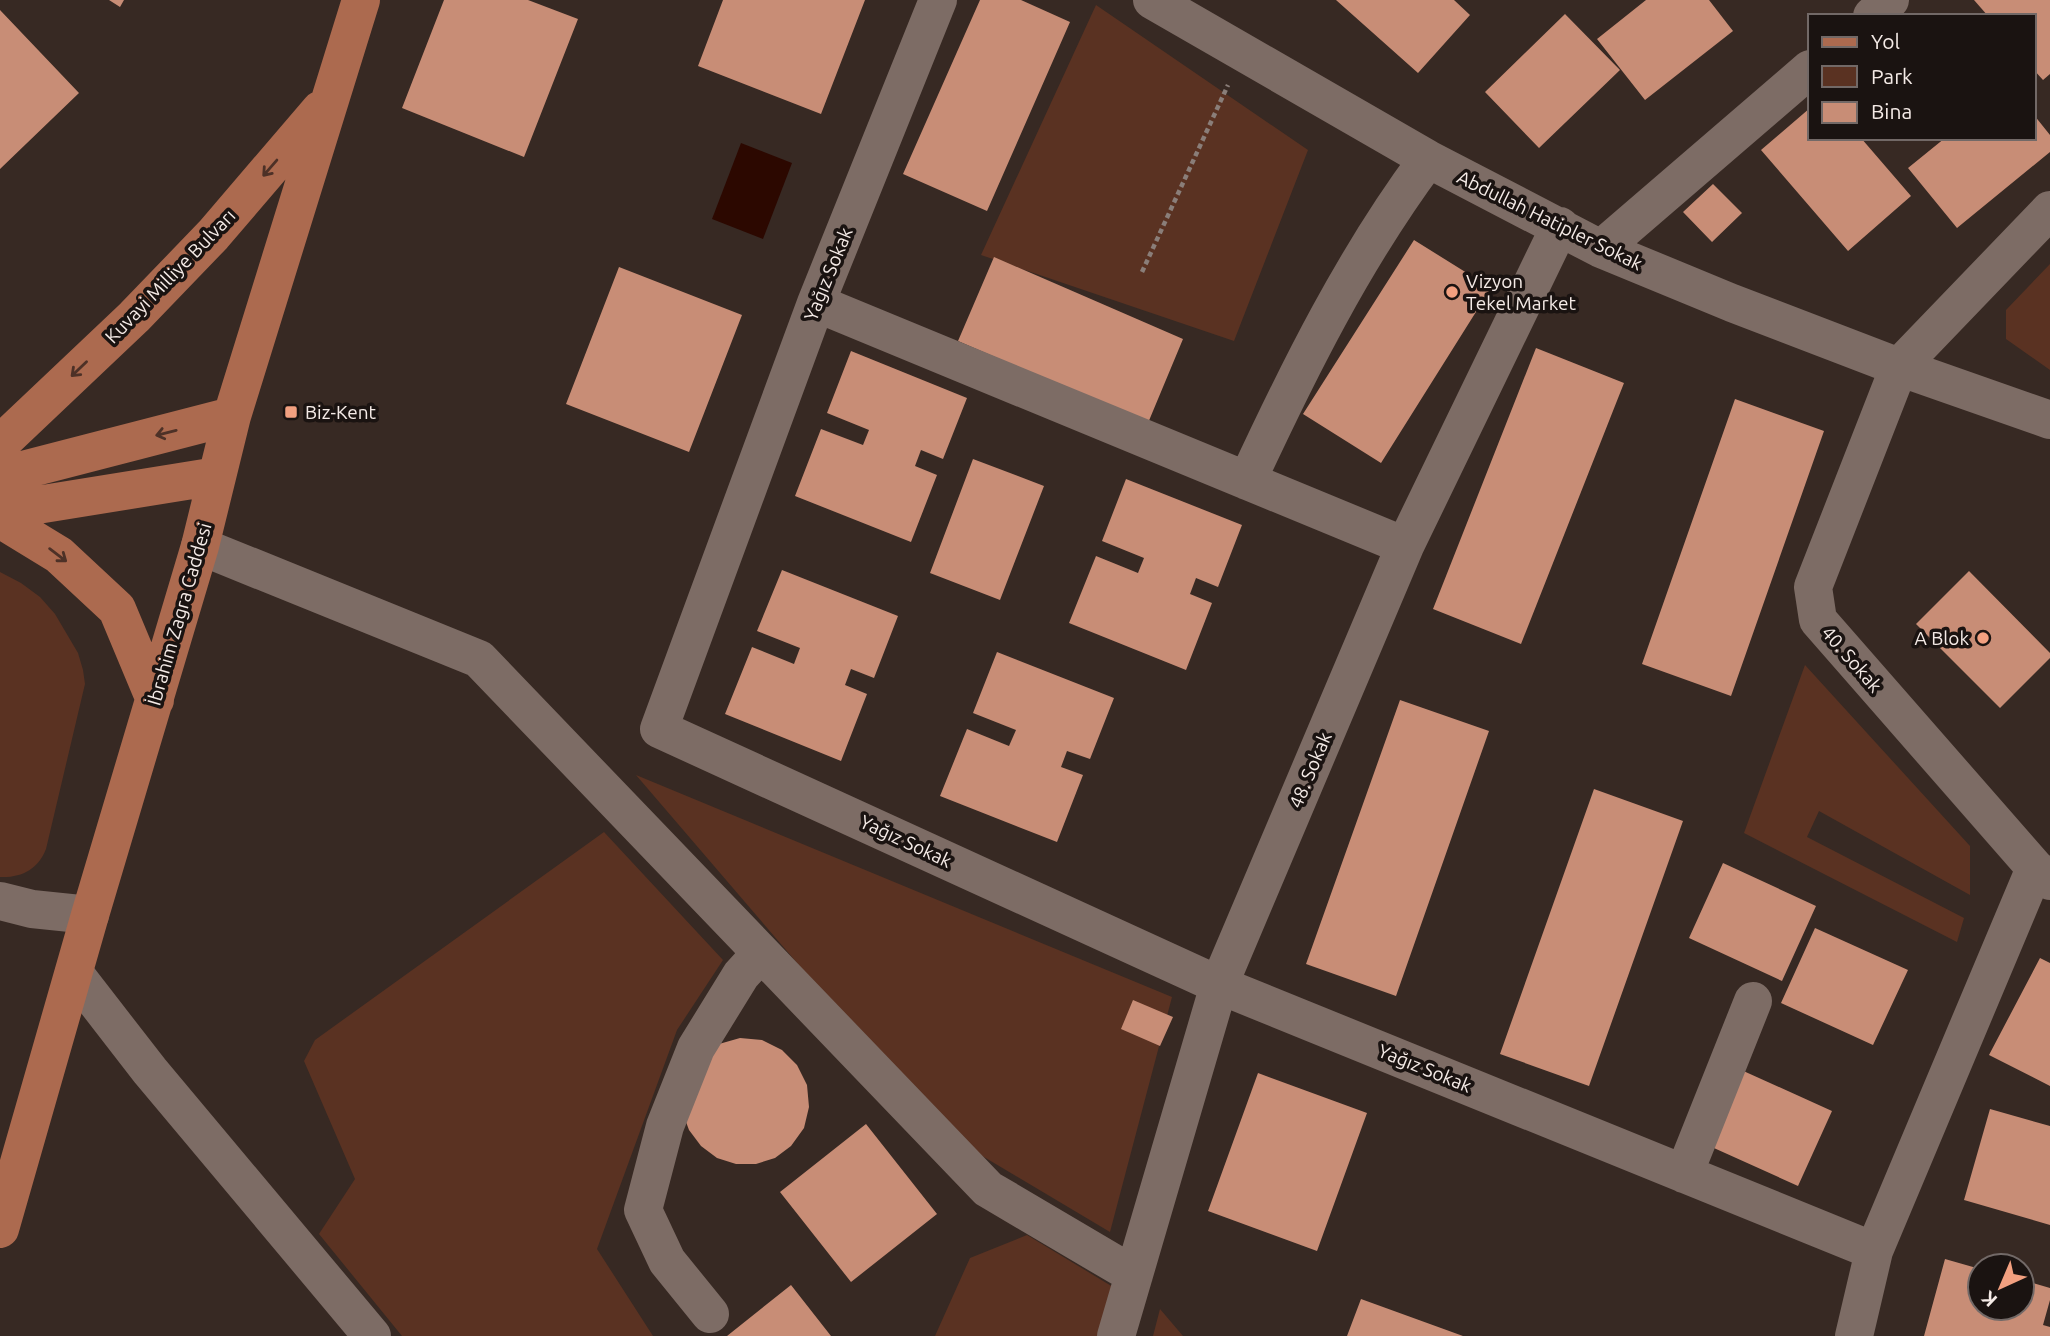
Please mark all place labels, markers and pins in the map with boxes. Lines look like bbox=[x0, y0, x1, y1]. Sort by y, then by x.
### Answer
place label: Vizyon Tekel Market bbox=[1466, 270, 1576, 314]
marker: Vizyon Tekel Market bbox=[1444, 284, 1460, 300]
place label: Biz-Kent bbox=[305, 401, 377, 423]
marker: Biz-Kent bbox=[283, 404, 299, 420]
place label: A Blok bbox=[1915, 627, 1969, 649]
marker: A Blok bbox=[1975, 630, 1991, 646]

